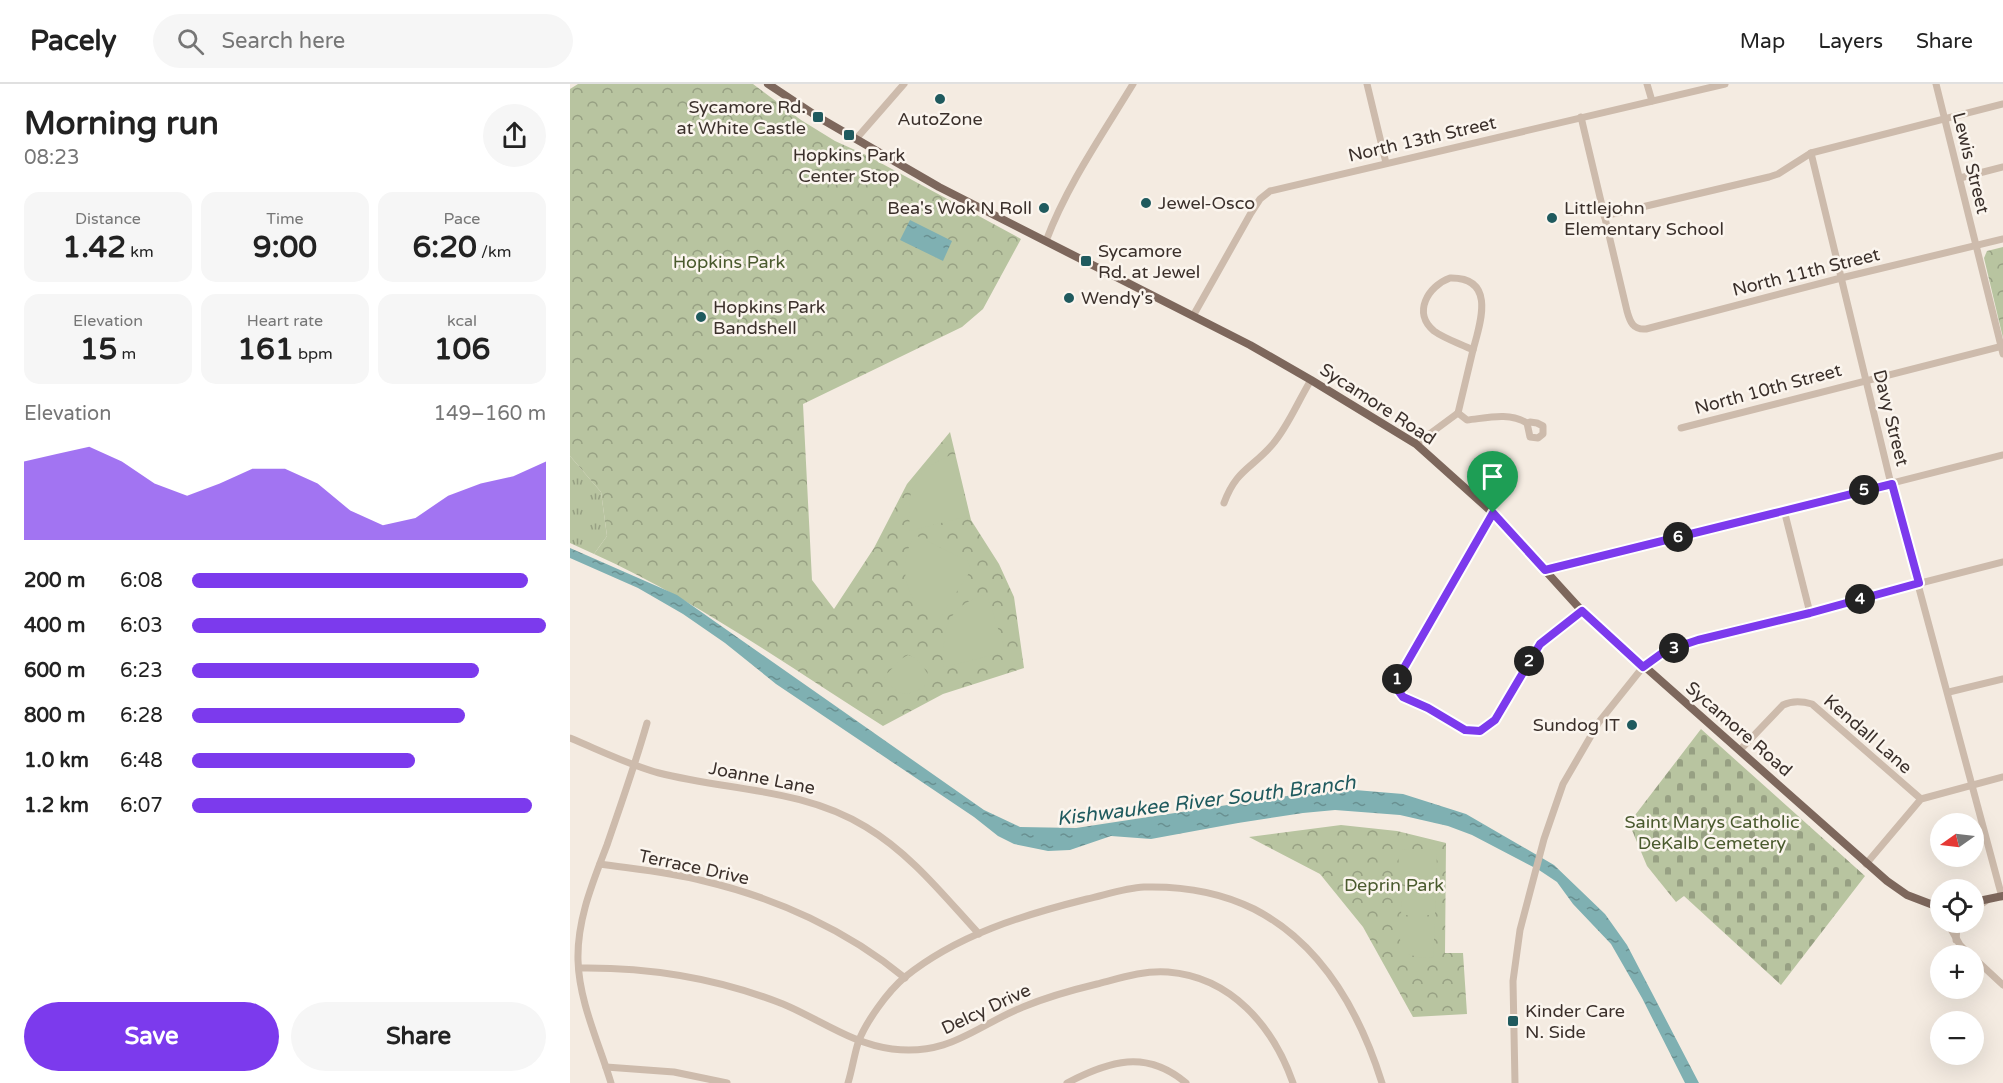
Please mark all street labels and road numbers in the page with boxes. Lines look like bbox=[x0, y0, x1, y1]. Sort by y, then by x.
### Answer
street label: Lewis Street bbox=[1948, 110, 1994, 216]
street label: North 13th Street bbox=[1346, 111, 1498, 167]
street label: North 11th Street bbox=[1730, 243, 1882, 301]
street label: Sycamore Road bbox=[1316, 358, 1440, 450]
street label: North 10th Street bbox=[1692, 359, 1844, 419]
street label: Davy Street bbox=[1868, 367, 1914, 469]
street label: Sycamore Road bbox=[1681, 677, 1797, 781]
street label: Kendall Lane bbox=[1819, 690, 1917, 778]
street label: Joanne Lane bbox=[707, 757, 817, 799]
street label: Terrace Drive bbox=[637, 845, 751, 889]
street label: Delcy Drive bbox=[938, 979, 1034, 1039]

